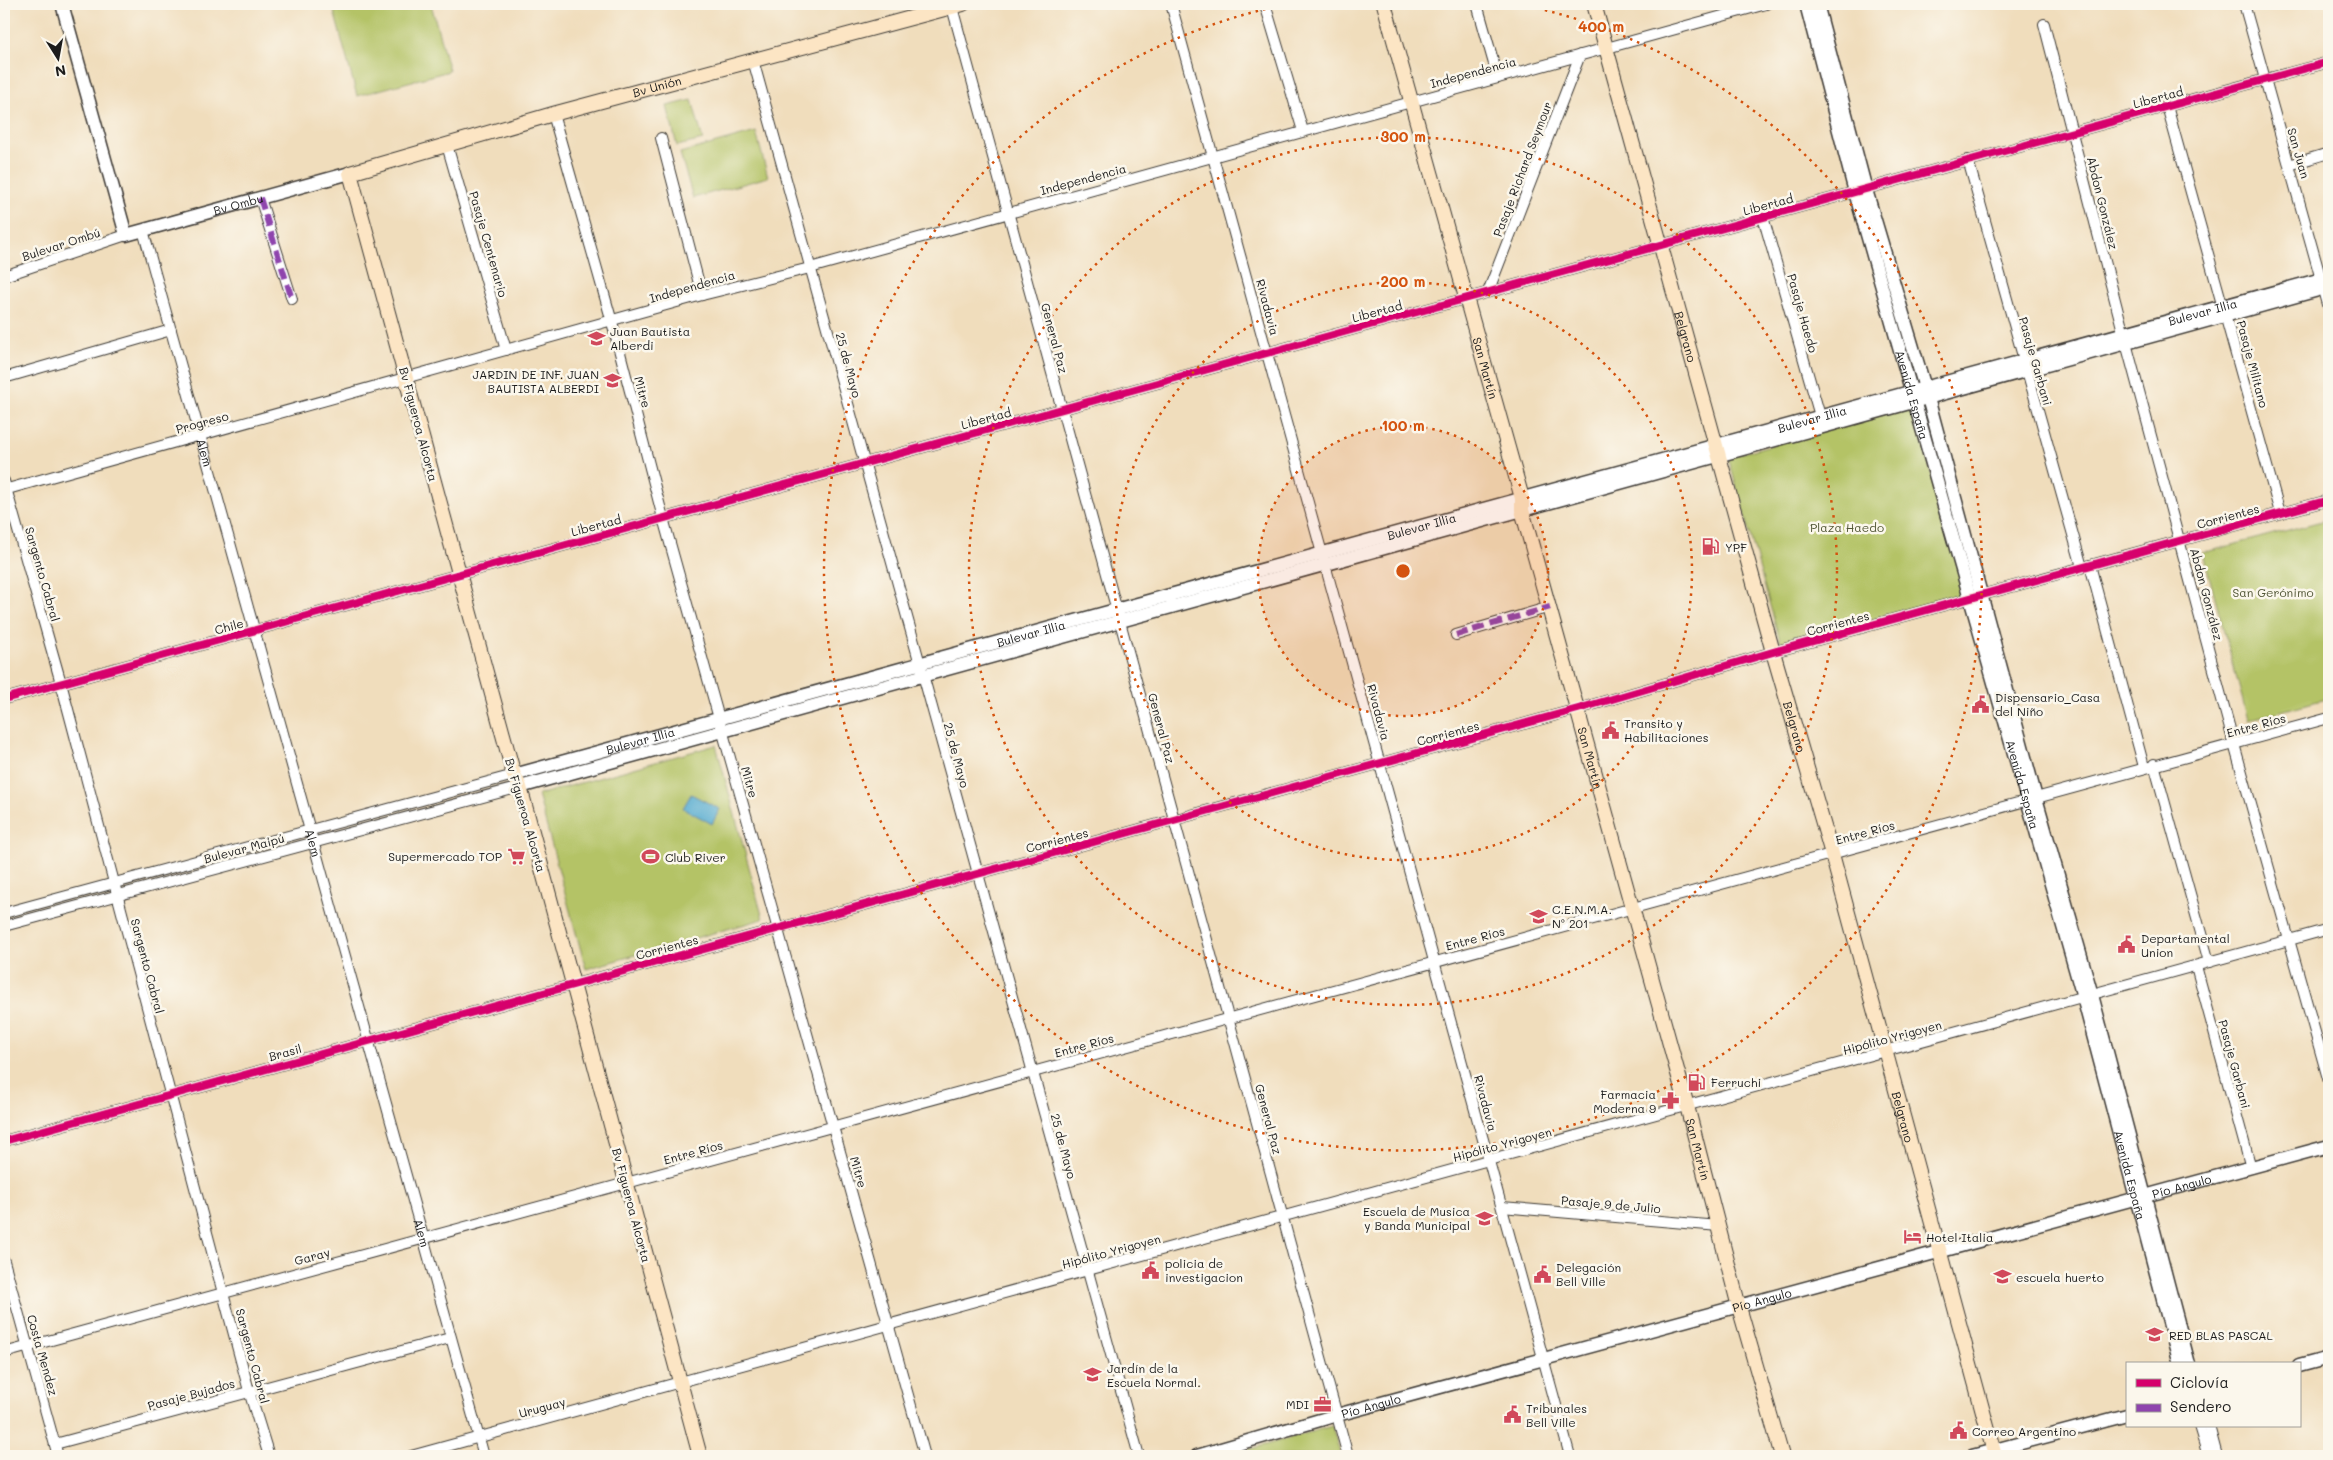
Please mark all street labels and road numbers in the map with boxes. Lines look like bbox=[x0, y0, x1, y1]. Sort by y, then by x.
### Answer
street label: Independencia bbox=[1428, 53, 1518, 91]
street label: Bv Unión bbox=[631, 72, 683, 100]
street label: Libertad bbox=[2131, 83, 2185, 111]
street label: Pasaje Richard Seymour bbox=[1489, 99, 1555, 239]
street label: San Juan bbox=[2284, 126, 2314, 180]
street label: Abdon González bbox=[2084, 155, 2122, 251]
street label: Independencia bbox=[1038, 160, 1128, 198]
street label: Bv Ombu bbox=[211, 189, 265, 218]
street label: Pasaje Centenario bbox=[466, 189, 512, 299]
street label: Libertad bbox=[1741, 190, 1795, 218]
street label: Bulevar Ombú bbox=[20, 224, 102, 264]
street label: Independencia bbox=[647, 266, 737, 306]
street label: Pasaje Haedo bbox=[1784, 272, 1822, 354]
street label: Rivadavia bbox=[1253, 277, 1283, 337]
street label: Bulevar Illia bbox=[2166, 295, 2239, 329]
street label: Libertad bbox=[1350, 297, 1404, 325]
street label: General Paz bbox=[1038, 301, 1072, 375]
street label: Belgrano bbox=[1671, 309, 1701, 364]
street label: Pasaje Garbani bbox=[2016, 315, 2056, 407]
street label: Pasaje Militano bbox=[2234, 319, 2272, 409]
street label: 25 de Mayo bbox=[833, 331, 865, 399]
street label: San Martín bbox=[1469, 335, 1502, 401]
street label: Avenida España bbox=[1892, 348, 1933, 441]
street label: Bv Figueroa Alcorta bbox=[396, 365, 442, 483]
street label: Mitre bbox=[631, 374, 655, 410]
street label: Bulevar Illia bbox=[1776, 402, 1848, 436]
street label: Libertad bbox=[959, 404, 1013, 432]
street label: Progreso bbox=[174, 407, 230, 437]
street label: Alem bbox=[193, 437, 216, 468]
street label: Corrientes bbox=[2195, 500, 2261, 532]
street label: Bulevar Illia bbox=[1385, 509, 1458, 543]
street label: Libertad bbox=[569, 511, 623, 539]
street label: Sargento Cabral bbox=[22, 525, 64, 623]
street label: Abdon González bbox=[2187, 546, 2227, 642]
street label: Corrientes bbox=[1805, 607, 1871, 639]
street label: Chile bbox=[213, 614, 245, 638]
street label: Bulevar Illia bbox=[995, 616, 1067, 650]
street label: Rivadavia bbox=[1364, 682, 1394, 742]
street label: General Paz bbox=[1145, 691, 1179, 765]
street label: Belgrano bbox=[1780, 699, 1810, 754]
street label: Entre Ríos bbox=[2225, 709, 2287, 741]
street label: Corrientes bbox=[1415, 717, 1481, 749]
street label: 25 de Mayo bbox=[941, 721, 973, 789]
street label: Bulevar Illia bbox=[604, 723, 677, 757]
street label: San Martín bbox=[1574, 725, 1607, 791]
street label: Avenida España bbox=[2003, 738, 2043, 831]
street label: Bv Figueroa Alcorta bbox=[502, 756, 550, 874]
street label: Mitre bbox=[738, 764, 762, 800]
street label: Entre Ríos bbox=[1834, 816, 1896, 848]
street label: Corrientes bbox=[1024, 824, 1090, 856]
street label: Alem bbox=[302, 827, 325, 859]
street label: Bulevar Maipú bbox=[202, 830, 286, 866]
street label: Sargento Cabral bbox=[128, 917, 168, 1015]
street label: Entre Ríos bbox=[1444, 922, 1506, 954]
street label: Corrientes bbox=[634, 931, 700, 963]
street label: Hipólito Yrigoyen bbox=[1841, 1016, 1943, 1058]
street label: Pasaje Garbani bbox=[2215, 1018, 2255, 1110]
street label: Entre Ríos bbox=[1053, 1029, 1115, 1061]
street label: Brasil bbox=[267, 1040, 303, 1064]
street label: Rivadavia bbox=[1471, 1073, 1501, 1133]
street label: General Paz bbox=[1252, 1082, 1286, 1156]
street label: Belgrano bbox=[1889, 1090, 1918, 1144]
street label: 25 de Mayo bbox=[1048, 1112, 1080, 1180]
street label: San Martín bbox=[1682, 1116, 1714, 1182]
street label: Hipólito Yrigoyen bbox=[1451, 1123, 1553, 1165]
street label: Avenida España bbox=[2111, 1128, 2150, 1221]
street label: Entre Ríos bbox=[662, 1136, 724, 1168]
street label: Bv Figueroa Alcorta bbox=[609, 1146, 655, 1264]
street label: Mitre bbox=[847, 1154, 871, 1190]
street label: Pío Angulo bbox=[2150, 1170, 2213, 1202]
street label: Pasaje 9 de Julio bbox=[1560, 1192, 1662, 1216]
street label: Alem bbox=[410, 1217, 433, 1249]
street label: Hipólito Yrigoyen bbox=[1060, 1230, 1162, 1272]
street label: Garay bbox=[292, 1244, 332, 1268]
street label: Pío Angulo bbox=[1730, 1284, 1793, 1315]
street label: Sargento Cabral bbox=[233, 1307, 273, 1405]
street label: Costa Mendez bbox=[24, 1313, 62, 1398]
street label: Pasaje Bujados bbox=[146, 1375, 236, 1413]
street label: Pío Angulo bbox=[1339, 1390, 1402, 1421]
street label: Uruguay bbox=[517, 1393, 567, 1421]

